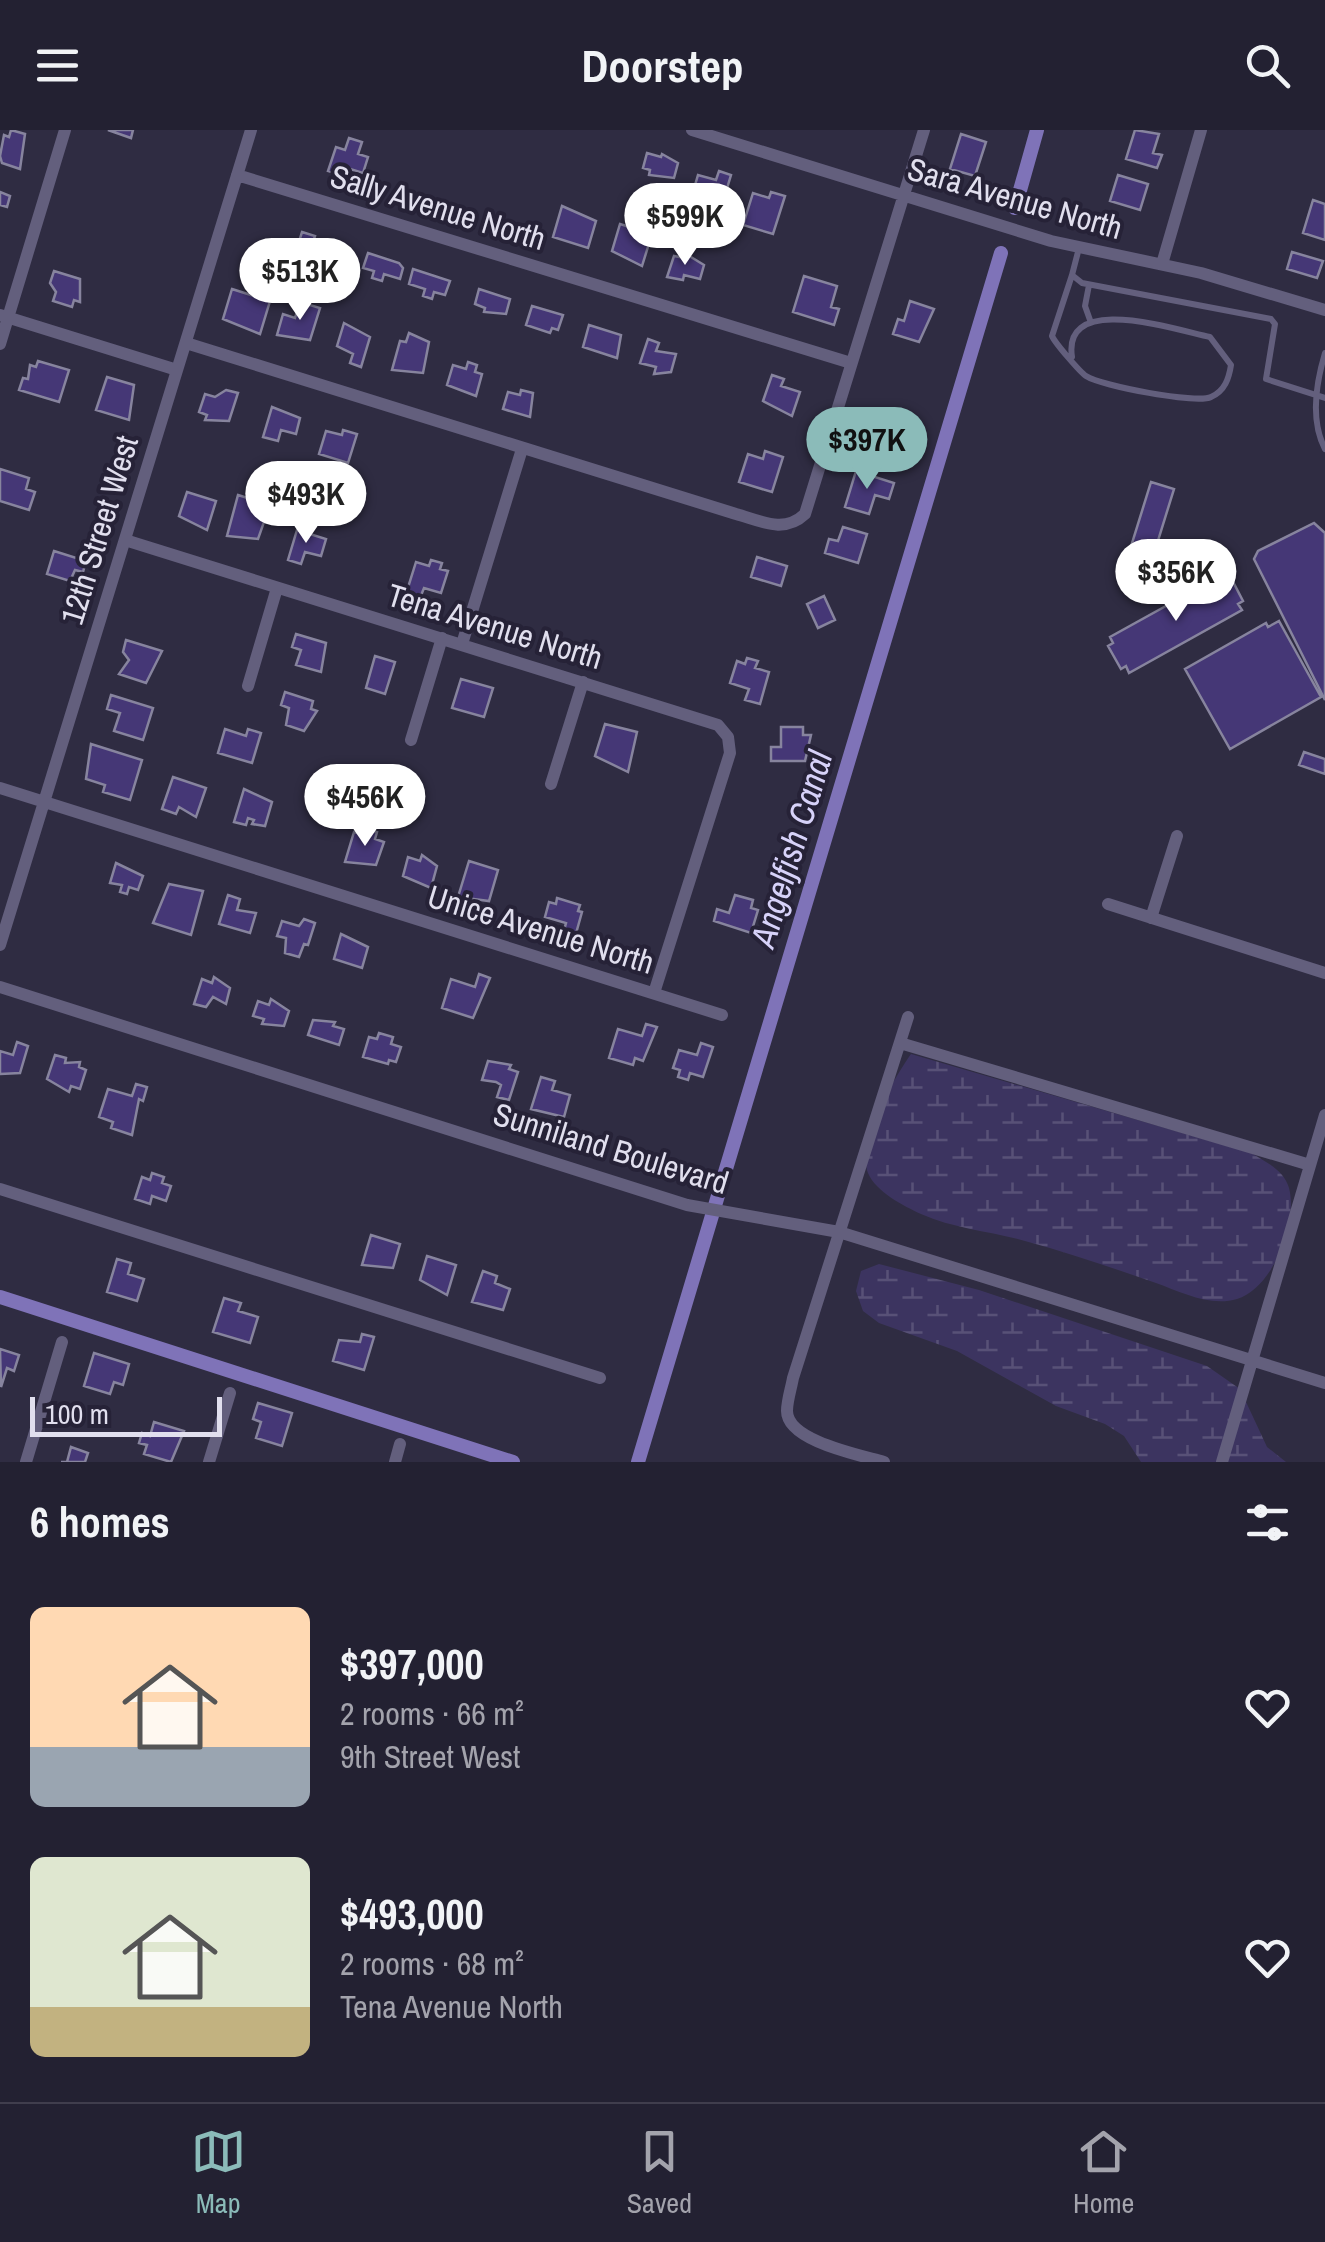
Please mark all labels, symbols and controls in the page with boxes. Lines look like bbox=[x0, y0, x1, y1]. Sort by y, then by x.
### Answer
text: Doorstep bbox=[582, 35, 743, 96]
icon: menu bbox=[30, 38, 85, 93]
icon: search bbox=[1240, 38, 1295, 93]
street label: Sara Avenue North bbox=[903, 147, 1127, 249]
street label: Sally Avenue North bbox=[325, 154, 551, 260]
pin: $599K bbox=[615, 183, 755, 268]
text: $599K bbox=[646, 194, 724, 237]
pin: $513K bbox=[230, 238, 370, 323]
text: $513K bbox=[261, 249, 339, 292]
pin: $397K bbox=[797, 407, 937, 492]
text: $397K bbox=[828, 418, 906, 461]
street label: 12th Street West bbox=[50, 430, 148, 630]
pin: $493K bbox=[236, 461, 376, 546]
text: $493K bbox=[267, 472, 345, 515]
pin: $356K bbox=[1106, 539, 1246, 624]
text: $356K bbox=[1137, 550, 1215, 593]
street label: Tena Avenue North bbox=[382, 573, 608, 679]
water label: Angelfish Canal bbox=[738, 745, 843, 955]
pin: $456K bbox=[295, 764, 435, 849]
text: $456K bbox=[326, 775, 404, 818]
street label: Unice Avenue North bbox=[423, 874, 659, 984]
street label: Sunniland Boulevard bbox=[488, 1092, 734, 1204]
scale bar bbox=[30, 1392, 222, 1436]
text: 100 m bbox=[45, 1395, 109, 1433]
text: 6 homes bbox=[30, 1494, 170, 1550]
icon: filters bbox=[1240, 1495, 1295, 1550]
text: $397,000 bbox=[340, 1636, 484, 1692]
icon: home bbox=[110, 1647, 230, 1767]
icon: heart bbox=[1240, 1680, 1295, 1735]
text: 2 rooms · 66 m² bbox=[340, 1692, 524, 1735]
text: 9th Street West bbox=[340, 1735, 520, 1778]
text: $493,000 bbox=[340, 1886, 484, 1942]
icon: home bbox=[110, 1897, 230, 2017]
icon: heart bbox=[1240, 1930, 1295, 1985]
text: 2 rooms · 68 m² bbox=[340, 1942, 524, 1985]
text: Tena Avenue North bbox=[340, 1985, 563, 2028]
tab: Map bbox=[191, 2124, 246, 2222]
tab: Saved bbox=[627, 2124, 692, 2222]
tab: Home bbox=[1073, 2124, 1134, 2222]

